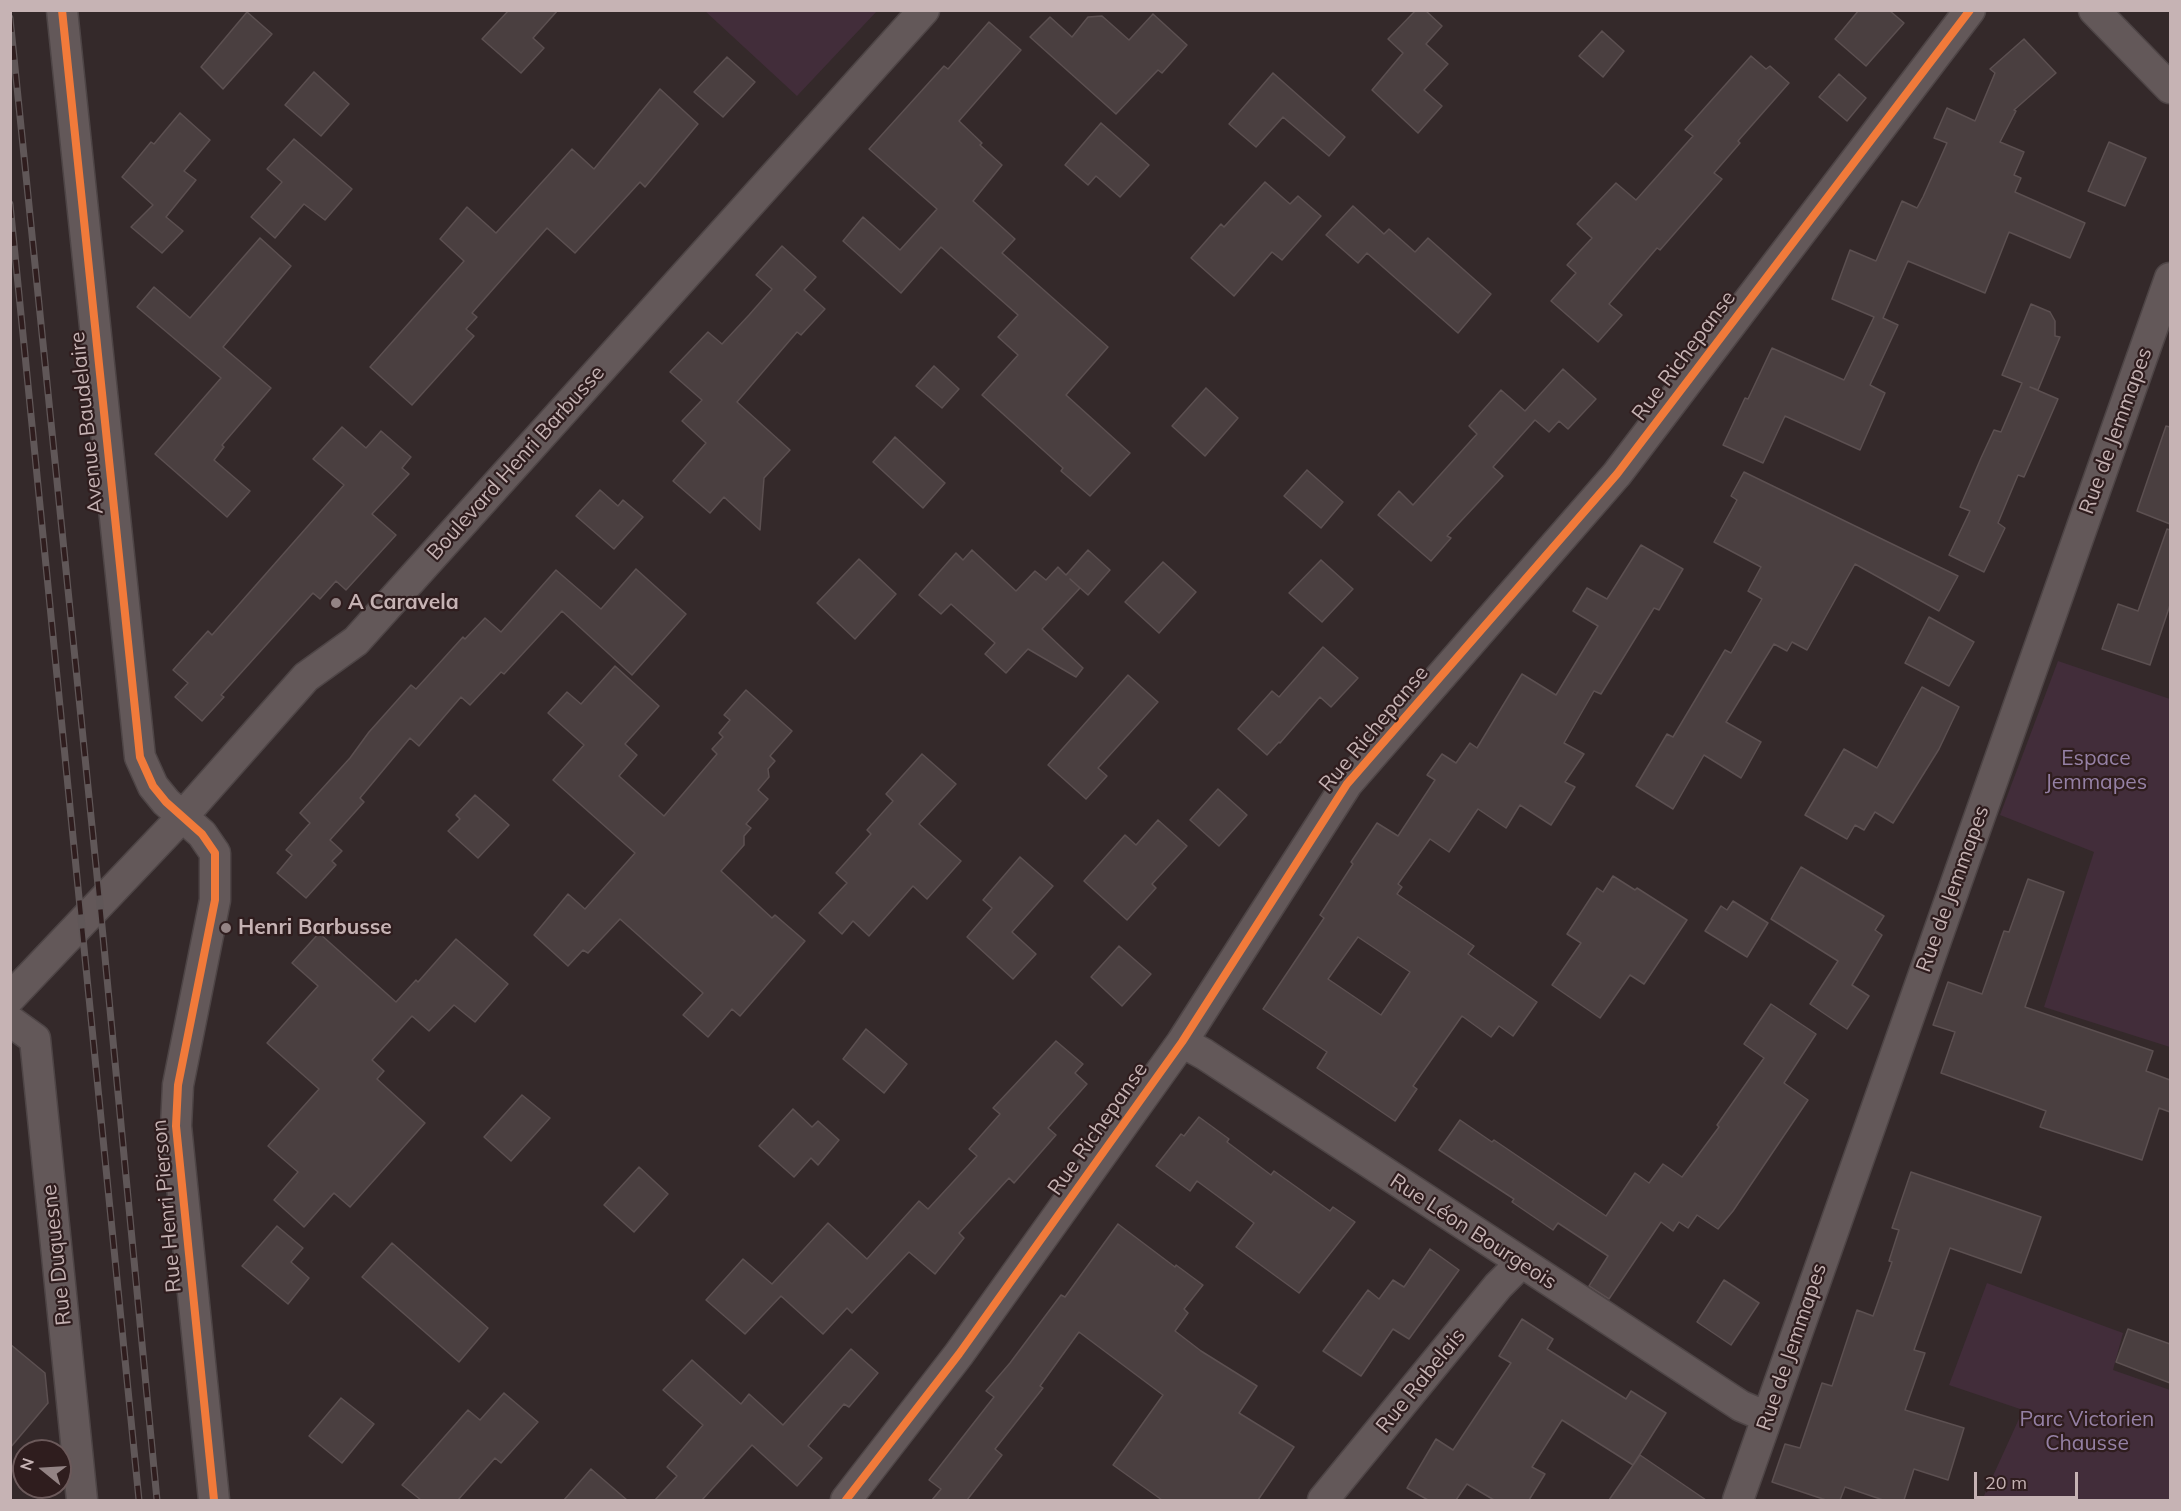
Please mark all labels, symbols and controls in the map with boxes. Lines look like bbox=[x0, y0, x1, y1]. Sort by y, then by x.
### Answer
street label: Rue Richepanse bbox=[1627, 286, 1741, 426]
street label: Avenue Baudelaire bbox=[65, 331, 109, 515]
street label: Rue de Jemmapes bbox=[2074, 344, 2158, 518]
street label: Boulevard Henri Barbusse bbox=[422, 360, 610, 566]
place label: A Caravela bbox=[348, 590, 459, 616]
marker: A Caravela bbox=[329, 596, 343, 610]
street label: Rue Richepanse bbox=[1314, 661, 1434, 797]
park label: Espace Jemmapes bbox=[2045, 746, 2147, 796]
street label: Rue de Jemmapes bbox=[1911, 802, 1995, 976]
place label: Henri Barbusse bbox=[238, 915, 392, 941]
marker: Henri Barbusse bbox=[219, 921, 233, 935]
street label: Rue Richepanse bbox=[1043, 1058, 1153, 1200]
street label: Rue Henri Pierson bbox=[147, 1118, 187, 1294]
street label: Rue Léon Bourgeois bbox=[1385, 1169, 1561, 1295]
street label: Rue Duquesne bbox=[37, 1183, 77, 1327]
street label: Rue de Jemmapes bbox=[1752, 1260, 1832, 1434]
street label: Rue Rabelais bbox=[1371, 1323, 1471, 1439]
park label: Parc Victorien Chausse bbox=[2020, 1407, 2154, 1457]
north arrow bbox=[12, 1439, 72, 1499]
text: N bbox=[15, 1455, 38, 1473]
scale bar bbox=[1977, 1460, 2080, 1498]
text: 20 m bbox=[1985, 1471, 2027, 1494]

